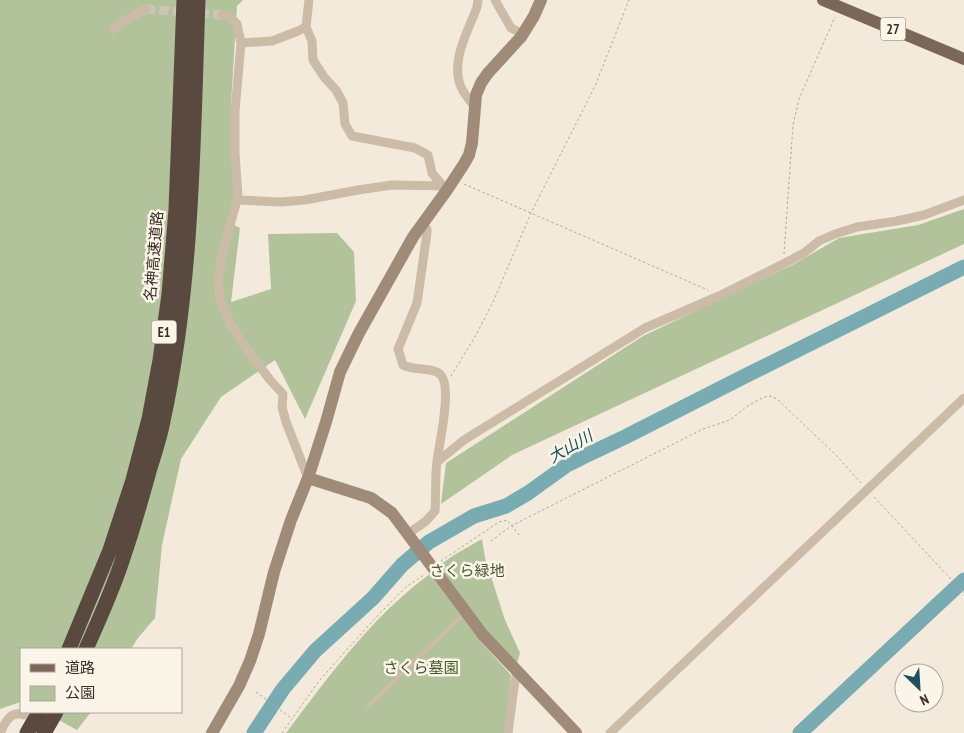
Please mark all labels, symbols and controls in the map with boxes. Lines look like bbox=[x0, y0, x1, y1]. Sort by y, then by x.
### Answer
road number: 27 bbox=[880, 18, 906, 40]
street label: 名神高速道路 bbox=[140, 210, 167, 302]
road number: E1 bbox=[152, 321, 176, 344]
water label: 大山川 bbox=[544, 424, 598, 467]
park label: さくら緑地 bbox=[429, 561, 505, 580]
legend bbox=[20, 648, 182, 713]
text: 道路 bbox=[65, 658, 95, 677]
park label: さくら墓園 bbox=[383, 658, 459, 677]
north arrow bbox=[894, 663, 944, 713]
text: 公園 bbox=[65, 683, 95, 702]
text: N bbox=[917, 690, 932, 710]

